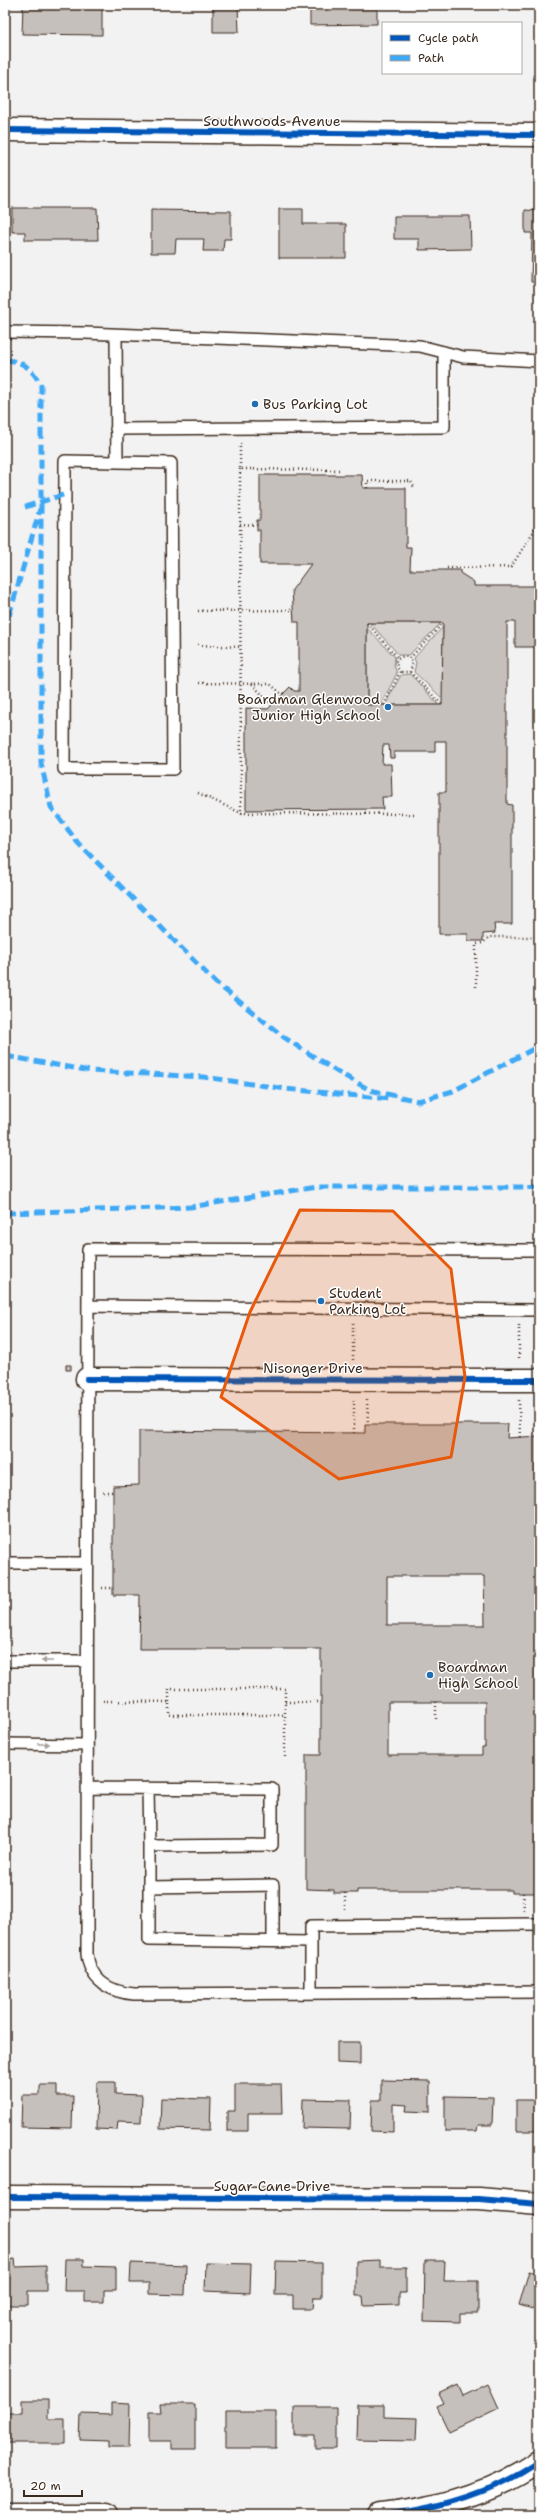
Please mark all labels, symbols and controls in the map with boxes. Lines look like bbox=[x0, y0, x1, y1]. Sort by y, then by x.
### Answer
legend bbox=[382, 22, 522, 74]
text: Cycle path bbox=[418, 30, 479, 46]
text: Path bbox=[418, 50, 444, 66]
street label: Southwoods Avenue bbox=[203, 112, 341, 130]
place label: Bus Parking Lot bbox=[263, 395, 368, 413]
marker: Bus Parking Lot bbox=[250, 399, 260, 409]
place label: Boardman Glenwood Junior High School bbox=[237, 690, 381, 724]
marker: Boardman Glenwood Junior High School bbox=[383, 702, 393, 712]
place label: Student Parking Lot bbox=[329, 1284, 406, 1318]
marker: Student Parking Lot bbox=[316, 1296, 326, 1306]
street label: Nisonger Drive bbox=[263, 1359, 363, 1377]
one-way arrow bbox=[40, 1658, 53, 1664]
place label: Boardman High School bbox=[438, 1658, 519, 1692]
marker: Boardman High School bbox=[425, 1670, 435, 1680]
one-way arrow bbox=[38, 1741, 51, 1747]
street label: Sugar Cane Drive bbox=[214, 2177, 330, 2195]
scale bar bbox=[24, 2472, 82, 2498]
text: 20 m bbox=[30, 2478, 61, 2494]

